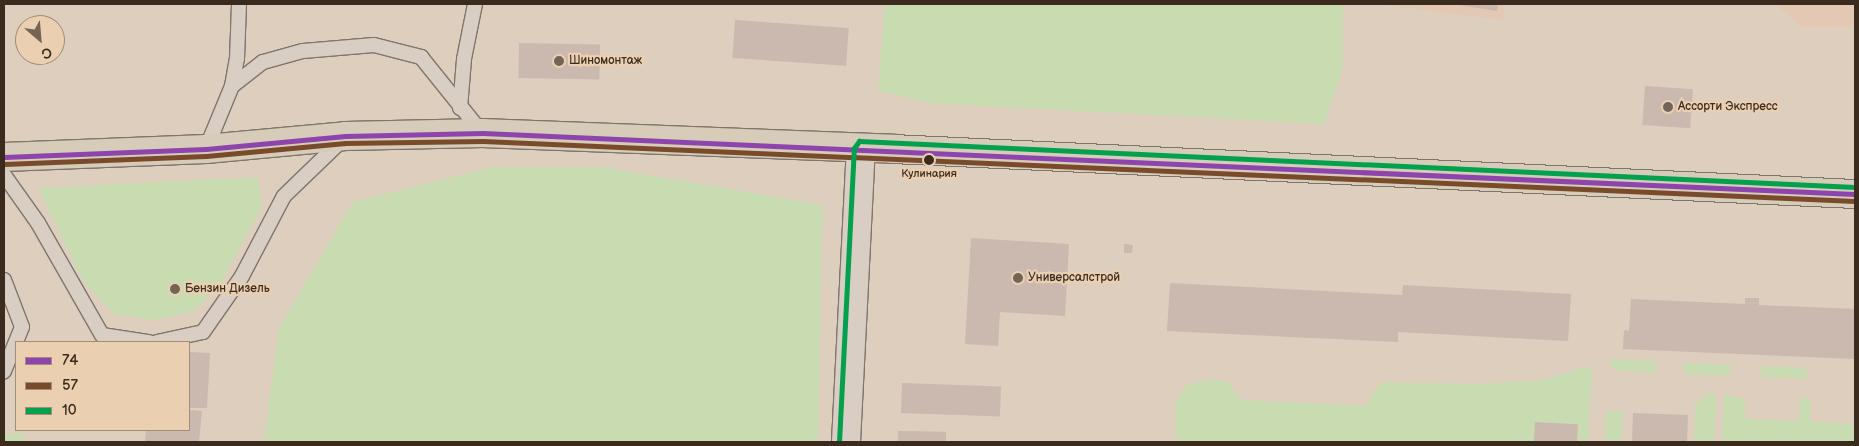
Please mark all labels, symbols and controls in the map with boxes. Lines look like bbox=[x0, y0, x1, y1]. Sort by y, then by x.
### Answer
north arrow bbox=[15, 15, 65, 65]
text: С bbox=[38, 43, 55, 63]
place label: Шиномонтаж bbox=[569, 54, 642, 68]
marker: Шиномонтаж bbox=[553, 55, 565, 67]
place label: Ассорти Экспресс bbox=[1678, 100, 1778, 114]
marker: Ассорти Экспресс bbox=[1662, 101, 1674, 113]
marker: Кулинария bbox=[924, 155, 934, 165]
place label: Кулинария bbox=[901, 167, 957, 181]
place label: Универсалстрой bbox=[1028, 271, 1120, 285]
marker: Универсалстрой bbox=[1012, 272, 1024, 284]
place label: Бензин Дизель bbox=[185, 282, 270, 296]
marker: Бензин Дизель bbox=[169, 283, 181, 295]
legend bbox=[15, 341, 190, 431]
text: 74 bbox=[62, 351, 79, 370]
text: 57 bbox=[62, 376, 78, 395]
text: 10 bbox=[62, 401, 77, 420]

